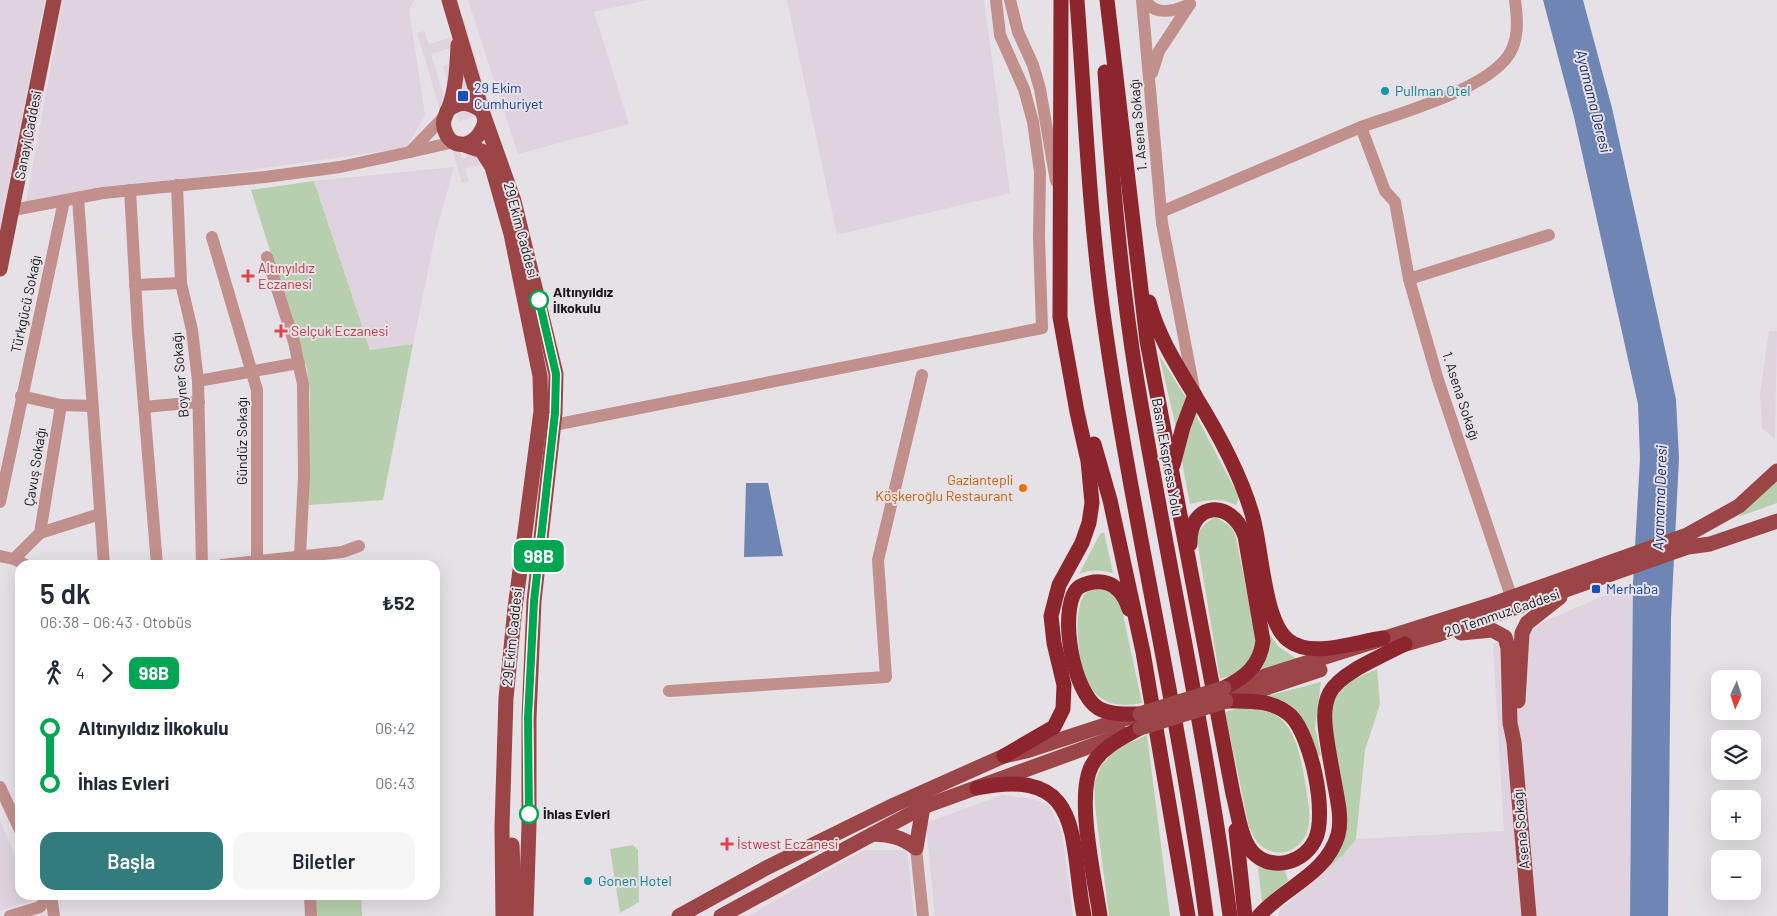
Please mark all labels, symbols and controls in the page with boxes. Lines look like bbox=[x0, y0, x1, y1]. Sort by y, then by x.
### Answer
water label: Ayamama Deresi bbox=[1573, 48, 1616, 155]
street label: 1. Asena Sokağı bbox=[1125, 78, 1150, 172]
place label: 29 Ekim Cumhuriyet bbox=[474, 79, 543, 112]
place label: Pullman Otel bbox=[1395, 82, 1471, 99]
marker: Pullman Otel bbox=[1379, 85, 1391, 97]
street label: Sanayi Caddesi bbox=[11, 89, 44, 181]
marker: 29 Ekim Cumhuriyet bbox=[456, 89, 470, 103]
street label: 29 Ekim Caddesi bbox=[501, 180, 542, 280]
street label: Türkgücü Sokağı bbox=[7, 253, 44, 354]
place label: Altınyıldız Eczanesi bbox=[258, 259, 315, 292]
marker: Altınyıldız Eczanesi bbox=[242, 270, 254, 282]
place label: Altınyıldız İlkokulu bbox=[553, 283, 614, 316]
marker: Altınyıldız İlkokulu bbox=[529, 290, 549, 310]
place label: Selçuk Eczanesi bbox=[291, 322, 388, 339]
marker: Selçuk Eczanesi bbox=[275, 325, 287, 337]
street label: Boyner Sokağı bbox=[167, 332, 192, 418]
street label: 1. Asena Sokağı bbox=[1439, 349, 1484, 442]
street label: Gündüz Sokağı bbox=[233, 397, 250, 485]
street label: Basın Ekspress Yolu bbox=[1149, 397, 1186, 517]
street label: Çavuş Sokağı bbox=[20, 426, 49, 508]
water label: Ayamama Deresi bbox=[1648, 444, 1670, 551]
place label: Gaziantepli Köşkeroğlu Restaurant bbox=[875, 471, 1013, 504]
marker: Gaziantepli Köşkeroğlu Restaurant bbox=[1017, 482, 1029, 494]
line badge: 98B bbox=[510, 540, 568, 572]
text: 98B bbox=[524, 545, 554, 567]
text: 5 dk bbox=[40, 576, 91, 610]
place label: Merhaba bbox=[1606, 580, 1658, 597]
marker: Merhaba bbox=[1590, 583, 1602, 595]
street label: 20 Temmuz Caddesi bbox=[1442, 585, 1561, 640]
street label: 29 Ekim Caddesi bbox=[498, 587, 525, 687]
text: ₺52 bbox=[382, 591, 415, 614]
text: 06:38 – 06:43 · Otobüs bbox=[40, 612, 192, 631]
icon: walk bbox=[40, 659, 68, 687]
icon: forward bbox=[93, 659, 121, 687]
text: 98B bbox=[139, 662, 169, 684]
text: 4 bbox=[76, 663, 85, 682]
north arrow bbox=[1711, 670, 1761, 720]
map controls bbox=[1711, 670, 1761, 900]
text: Altınyıldız İlkokulu bbox=[78, 716, 229, 739]
text: 06:42 bbox=[375, 718, 415, 737]
button: layers bbox=[1711, 730, 1761, 780]
text: İhlas Evleri bbox=[78, 771, 169, 794]
text: 06:43 bbox=[375, 773, 415, 792]
street label: Asena Sokağı bbox=[1509, 788, 1532, 870]
button: + bbox=[1711, 790, 1761, 840]
marker: İhlas Evleri bbox=[519, 804, 539, 824]
place label: İhlas Evleri bbox=[543, 805, 610, 822]
button: Başla bbox=[40, 832, 223, 890]
button: Biletler bbox=[233, 832, 415, 890]
place label: İstwest Eczanesi bbox=[737, 835, 838, 852]
marker: İstwest Eczanesi bbox=[721, 838, 733, 850]
button: − bbox=[1711, 850, 1761, 900]
place label: Gonen Hotel bbox=[598, 872, 672, 889]
marker: Gonen Hotel bbox=[582, 875, 594, 887]

